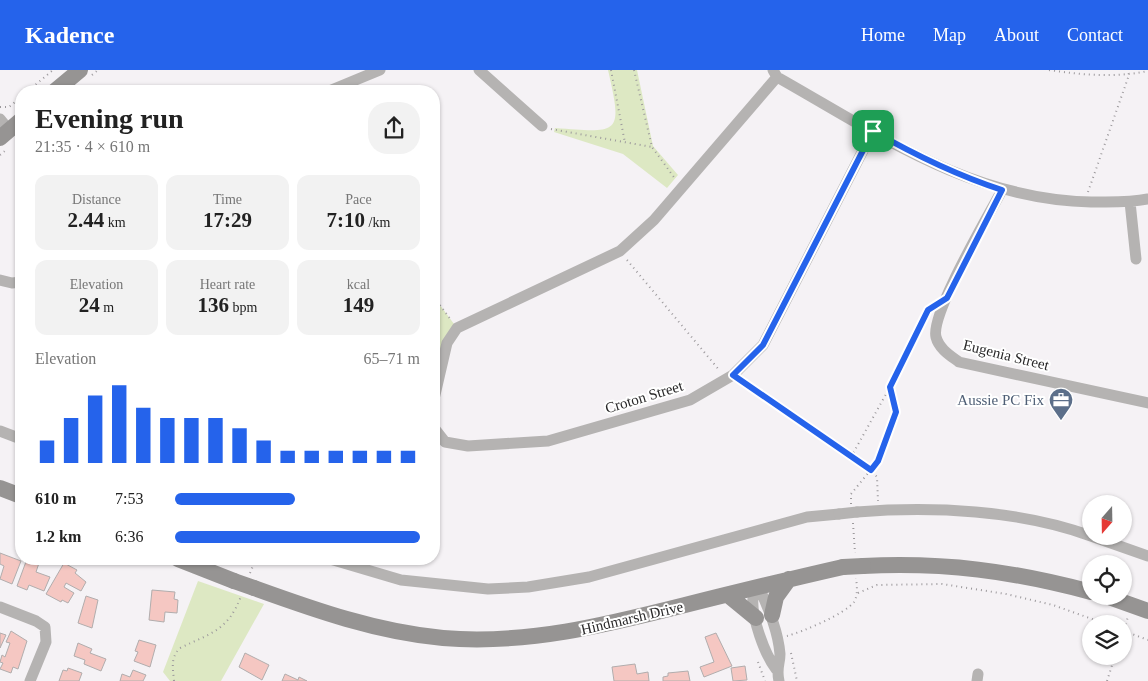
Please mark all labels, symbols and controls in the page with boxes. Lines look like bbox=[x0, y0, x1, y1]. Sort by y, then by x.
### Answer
text: Kadence bbox=[25, 22, 114, 48]
text: Home bbox=[861, 25, 905, 45]
text: Map bbox=[933, 25, 966, 45]
text: About bbox=[994, 25, 1039, 45]
text: Contact bbox=[1067, 25, 1123, 45]
button: share bbox=[368, 102, 420, 154]
text: Evening run bbox=[35, 103, 184, 134]
pin bbox=[852, 110, 894, 152]
icon: arrive bbox=[859, 117, 887, 145]
text: 21:35 · 4 × 610 m bbox=[35, 138, 150, 155]
text: Distance bbox=[72, 192, 121, 207]
text: Time bbox=[213, 192, 242, 207]
text: Pace bbox=[345, 192, 372, 207]
text: 2.44 bbox=[67, 208, 104, 232]
text: 17:29 bbox=[203, 208, 252, 232]
text: 7:10 bbox=[327, 208, 365, 232]
text: km bbox=[104, 215, 126, 230]
text: /km bbox=[365, 215, 390, 230]
text: Elevation bbox=[70, 277, 123, 292]
text: Heart rate bbox=[200, 277, 255, 292]
text: kcal bbox=[347, 277, 370, 292]
text: 24 bbox=[79, 293, 100, 317]
text: 136 bbox=[198, 293, 229, 317]
text: 149 bbox=[343, 293, 374, 317]
text: m bbox=[100, 300, 114, 315]
text: bpm bbox=[229, 300, 257, 315]
street label: Eugenia Street bbox=[961, 337, 1051, 374]
text: Elevation bbox=[35, 350, 96, 367]
text: 65–71 m bbox=[364, 350, 420, 367]
street label: Croton Street bbox=[603, 377, 686, 416]
office icon: Aussie PC Fix bbox=[1048, 387, 1074, 421]
place label: Aussie PC Fix bbox=[957, 392, 1044, 408]
text: 610 m bbox=[35, 490, 76, 507]
text: 7:53 bbox=[115, 490, 143, 507]
north arrow bbox=[1082, 495, 1132, 545]
map controls bbox=[1082, 495, 1132, 665]
text: 1.2 km bbox=[35, 528, 81, 545]
text: 6:36 bbox=[115, 528, 143, 545]
button: locate bbox=[1082, 555, 1132, 605]
street label: Hindmarsh Drive bbox=[579, 598, 685, 638]
button: layers bbox=[1082, 615, 1132, 665]

